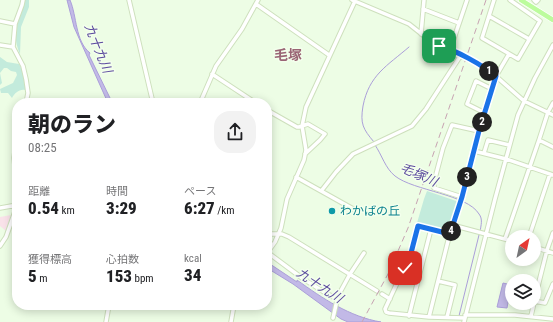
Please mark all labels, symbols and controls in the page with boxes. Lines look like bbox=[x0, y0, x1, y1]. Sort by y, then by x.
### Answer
water label: 九十九川 bbox=[82, 21, 116, 77]
pin bbox=[422, 29, 456, 63]
icon: arrive bbox=[428, 35, 450, 57]
district label: 毛塚 bbox=[274, 47, 302, 63]
pin: 1 bbox=[479, 61, 499, 81]
text: 1 bbox=[486, 64, 492, 77]
button: share bbox=[214, 111, 256, 153]
text: 朝のラン bbox=[28, 112, 116, 137]
pin: 2 bbox=[472, 112, 492, 132]
text: 2 bbox=[479, 115, 485, 128]
text: 08:25 bbox=[28, 140, 57, 155]
water label: 毛塚川 bbox=[398, 160, 441, 190]
pin: 3 bbox=[457, 167, 477, 187]
text: 3 bbox=[464, 170, 470, 183]
text: 距離 bbox=[28, 185, 50, 198]
text: 時間 bbox=[106, 185, 128, 198]
text: ペース bbox=[184, 185, 216, 198]
text: 0.54 bbox=[28, 198, 59, 218]
text: 3:29 bbox=[106, 198, 137, 218]
text: 6:27 bbox=[184, 198, 215, 218]
text: km bbox=[59, 204, 75, 217]
text: /km bbox=[215, 204, 235, 217]
place label: わかばの丘 bbox=[340, 204, 400, 218]
marker: わかばの丘 bbox=[327, 206, 337, 216]
pin: 4 bbox=[441, 221, 461, 241]
text: 4 bbox=[448, 224, 454, 237]
north arrow bbox=[505, 230, 541, 266]
map controls bbox=[505, 230, 541, 310]
pin bbox=[388, 251, 422, 285]
text: kcal bbox=[184, 252, 202, 265]
text: 獲得標高 bbox=[28, 253, 72, 266]
text: 心拍数 bbox=[106, 253, 139, 266]
icon: check bbox=[394, 257, 416, 279]
text: 34 bbox=[184, 265, 201, 285]
water label: 九十九川 bbox=[294, 265, 347, 307]
text: 5 bbox=[28, 266, 37, 286]
text: 153 bbox=[106, 266, 132, 286]
text: m bbox=[37, 272, 47, 285]
text: bpm bbox=[132, 272, 154, 285]
button: layers bbox=[505, 274, 541, 310]

